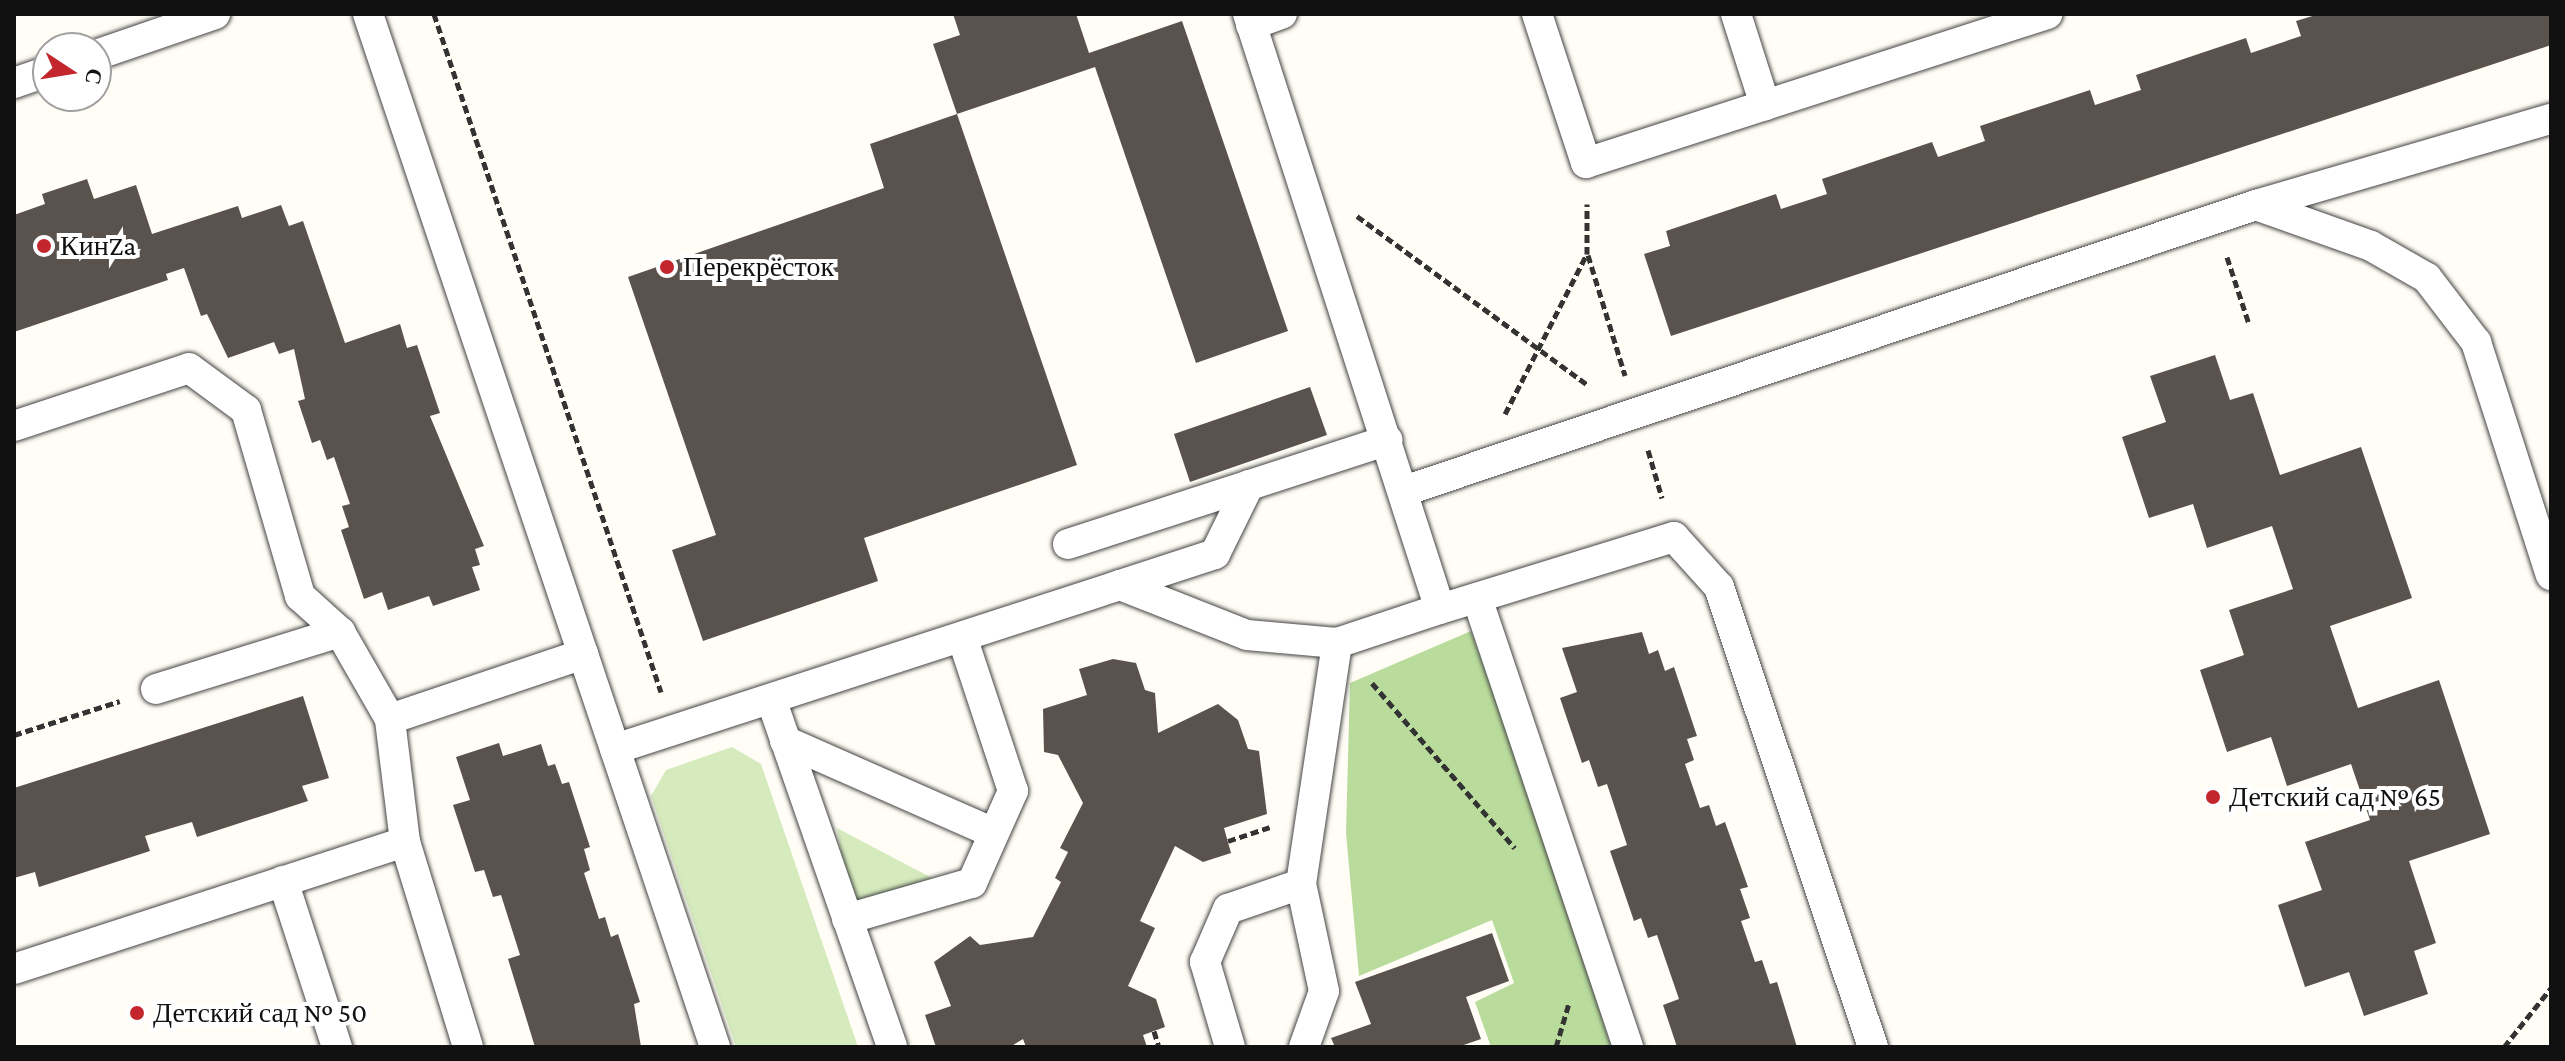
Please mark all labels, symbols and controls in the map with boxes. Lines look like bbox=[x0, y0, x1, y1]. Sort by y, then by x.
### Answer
north arrow bbox=[32, 32, 112, 112]
text: С bbox=[80, 66, 108, 87]
place label: КинZa bbox=[60, 229, 136, 263]
marker: КинZa bbox=[35, 237, 53, 255]
place label: Перекрёсток bbox=[683, 250, 834, 284]
marker: Перекрёсток bbox=[658, 258, 676, 276]
place label: Детский сад № 65 bbox=[2229, 780, 2441, 814]
marker: Детский сад № 65 bbox=[2204, 788, 2222, 806]
place label: Детский сад № 50 bbox=[153, 996, 367, 1030]
marker: Детский сад № 50 bbox=[128, 1004, 146, 1022]

